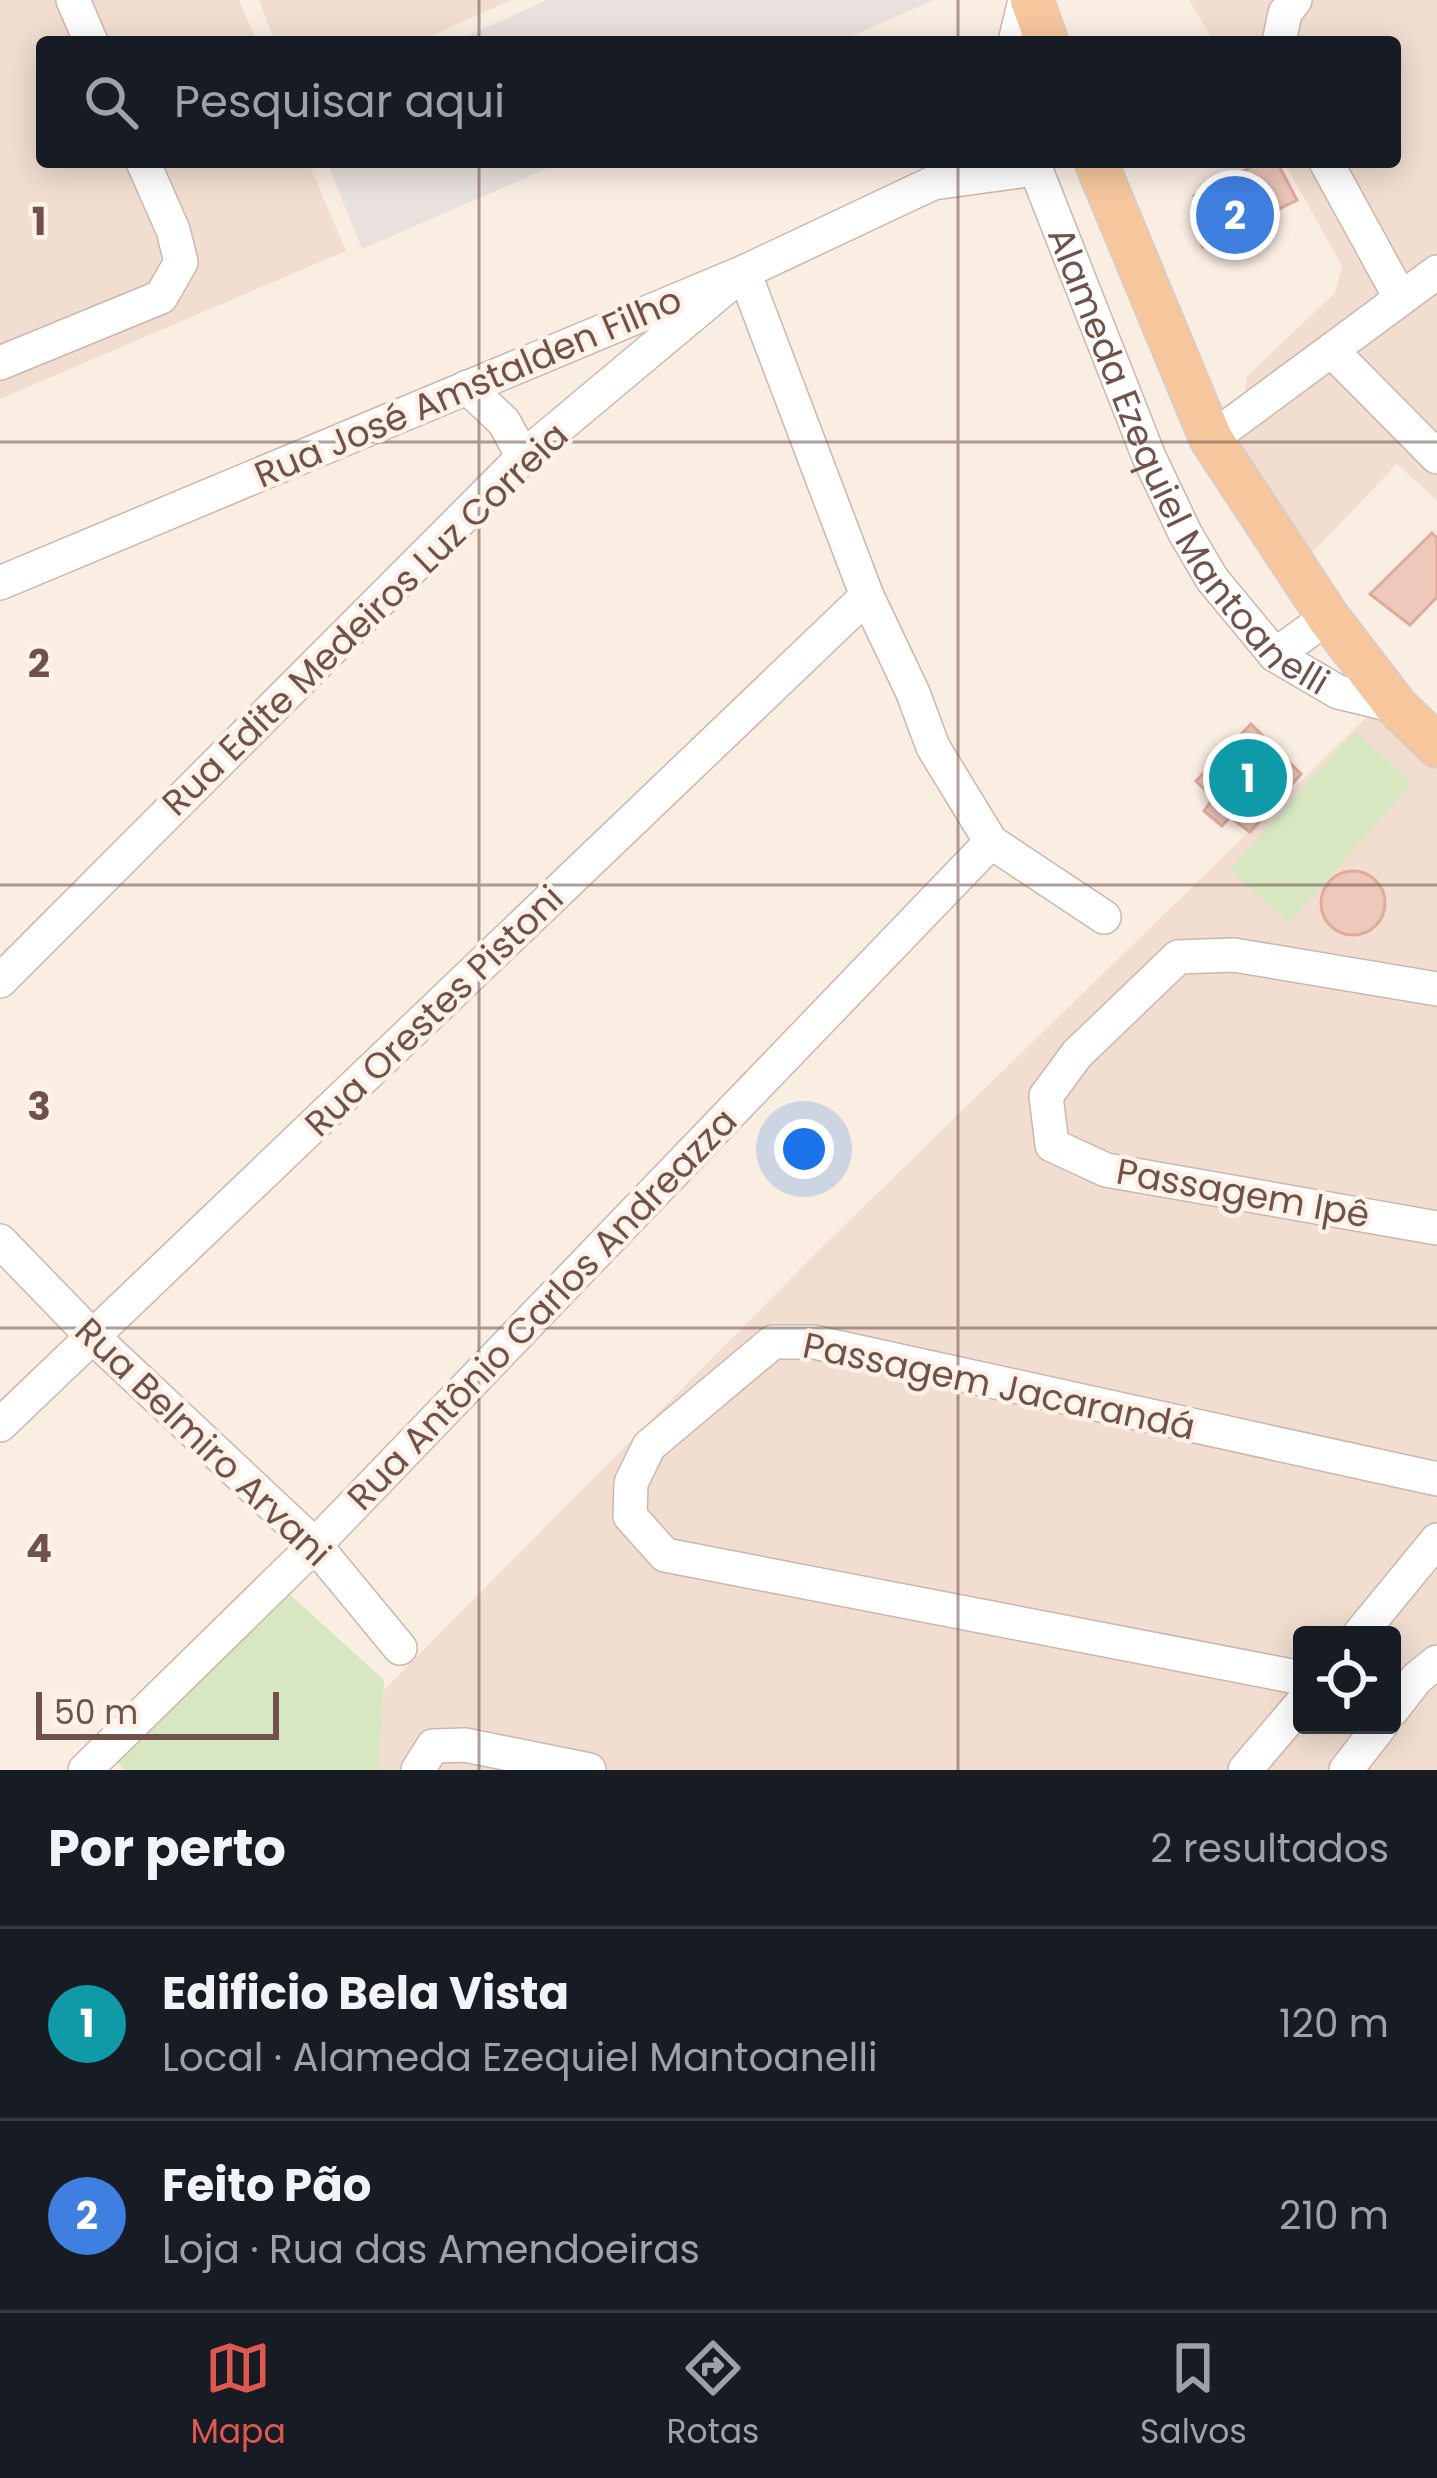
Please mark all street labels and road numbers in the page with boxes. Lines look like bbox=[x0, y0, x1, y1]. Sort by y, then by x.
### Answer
street label: Alameda Ezequiel Mantoanelli bbox=[1036, 220, 1339, 707]
street label: Rua José Amstalden Filho bbox=[247, 274, 689, 500]
street label: Rua Edite Medeiros Luz Correia bbox=[151, 411, 579, 827]
street label: Rua Orestes Pistoni bbox=[293, 874, 575, 1148]
street label: Rua Antônio Carlos Andreazza bbox=[336, 1097, 748, 1521]
street label: Passagem Ipê bbox=[1113, 1146, 1373, 1240]
street label: Rua Belmiro Arvani bbox=[64, 1306, 342, 1578]
street label: Passagem Jacarandá bbox=[798, 1320, 1200, 1452]

